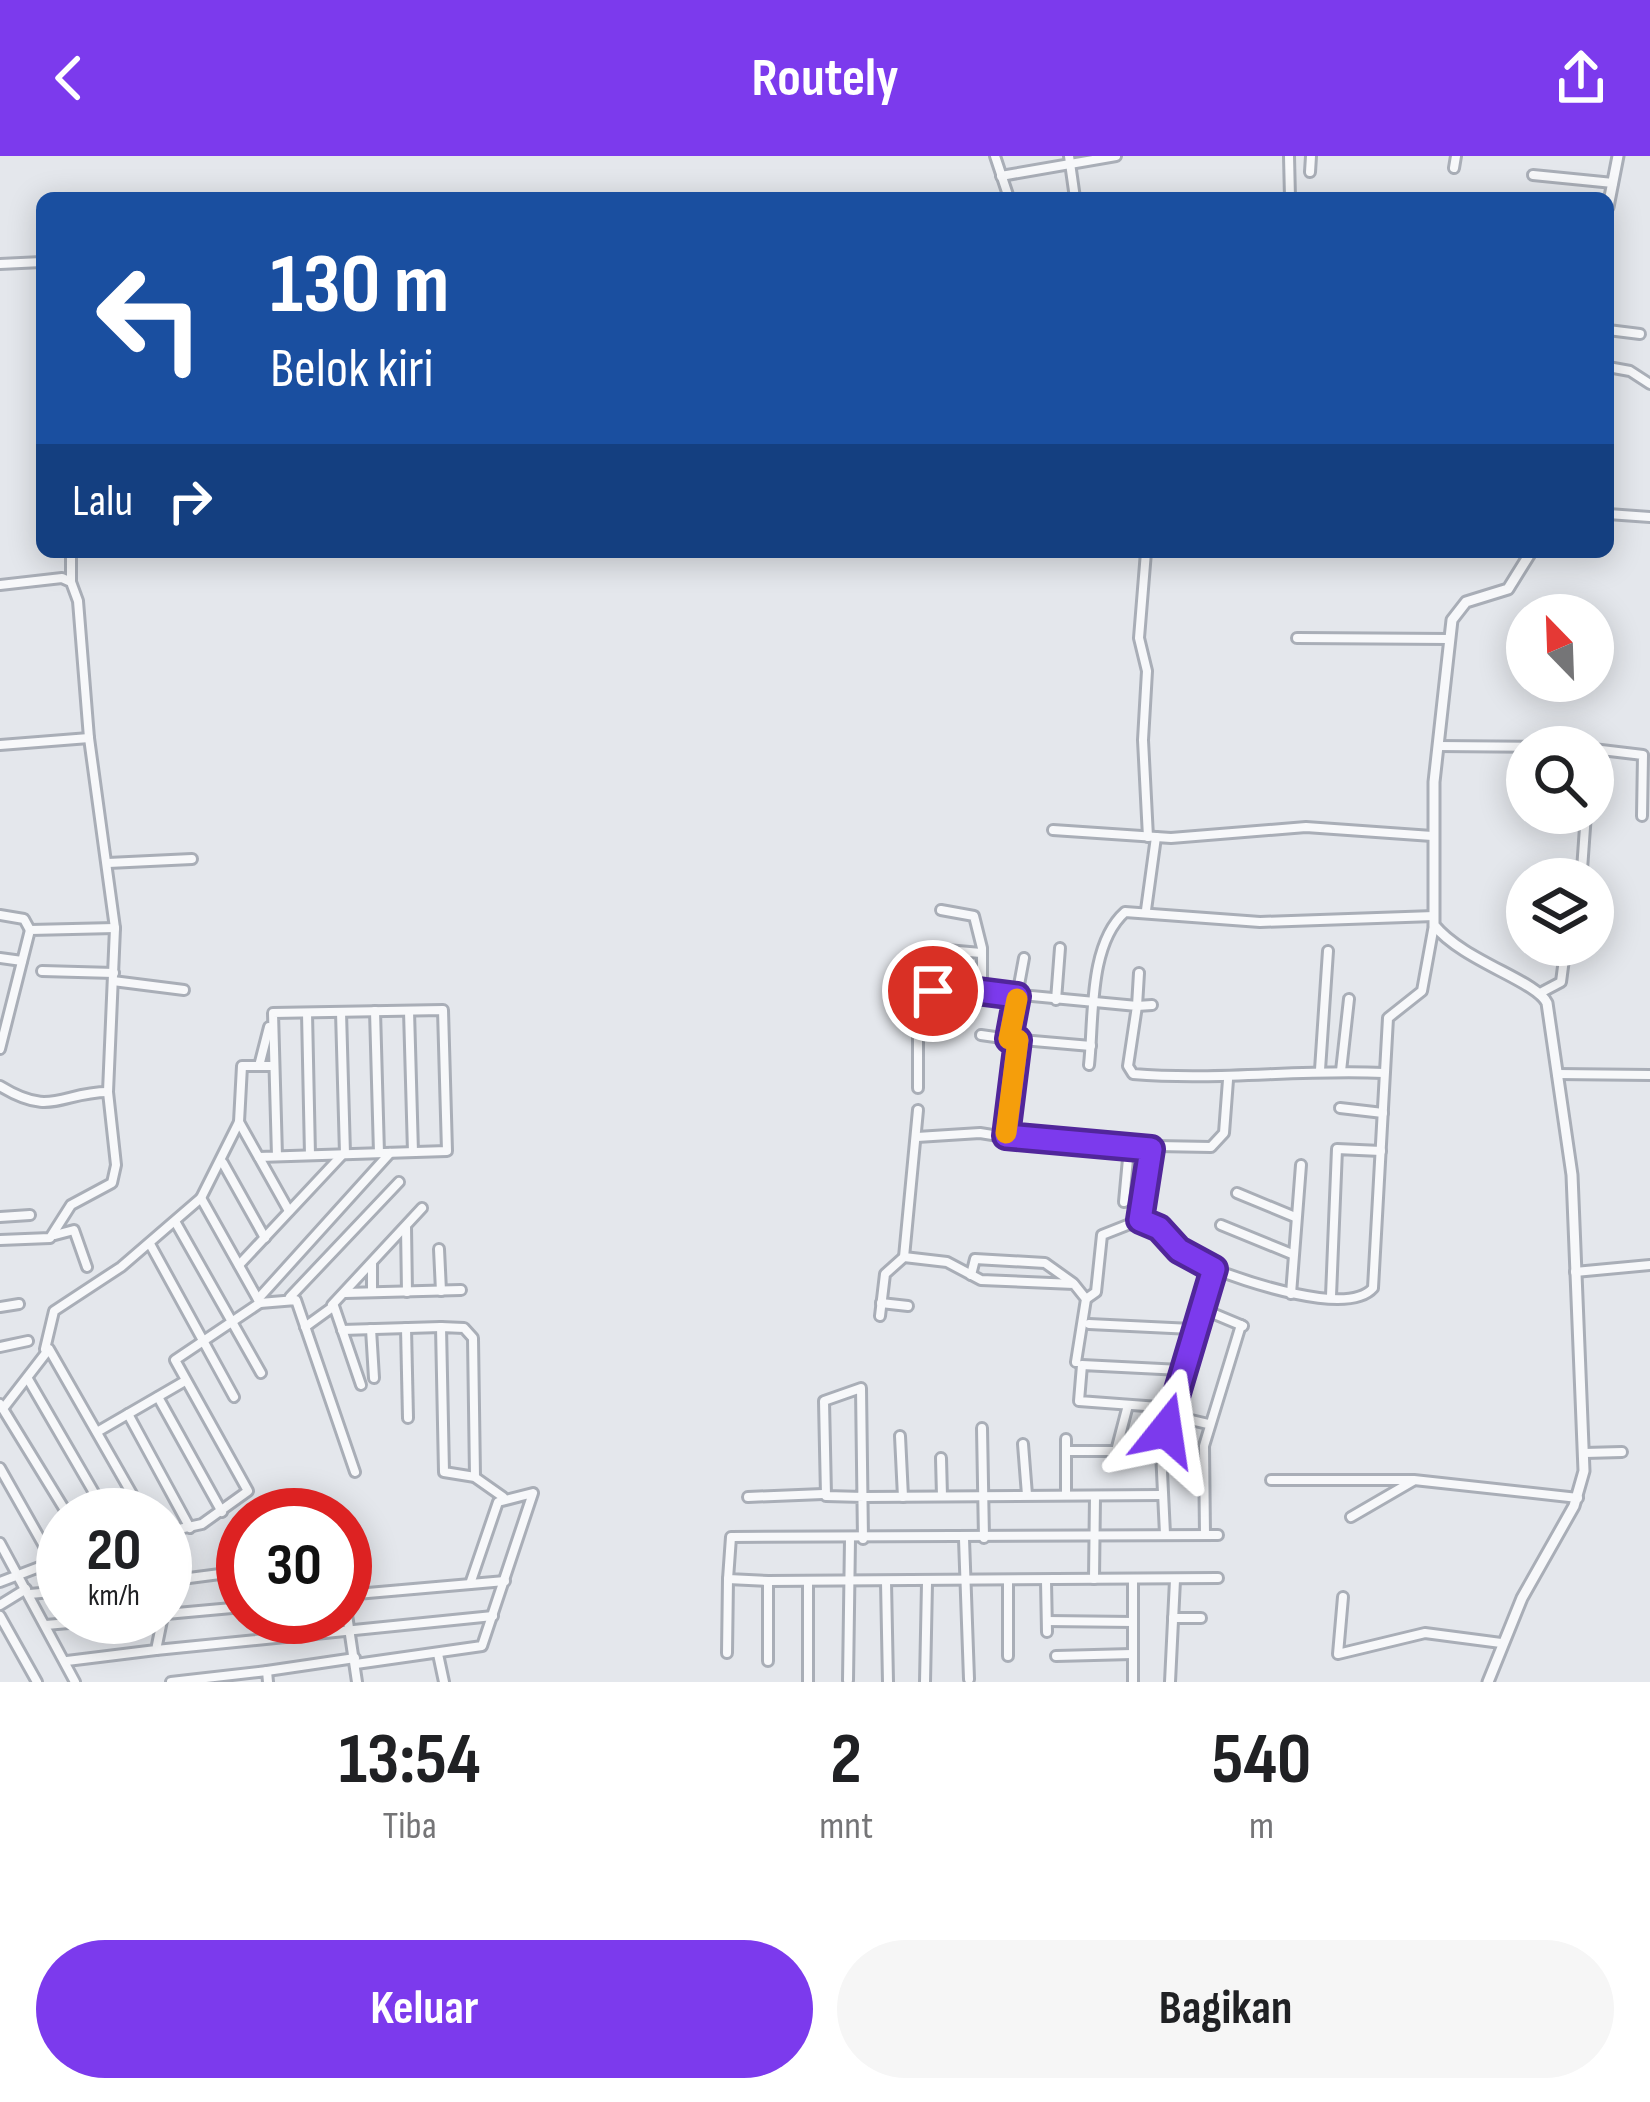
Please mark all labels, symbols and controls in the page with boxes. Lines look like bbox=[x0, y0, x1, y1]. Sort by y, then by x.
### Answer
icon: back bbox=[36, 45, 102, 111]
icon: share bbox=[1548, 45, 1614, 111]
text: Routely bbox=[751, 46, 899, 111]
text: 130 m bbox=[270, 235, 449, 336]
icon: left bbox=[72, 240, 228, 396]
text: Belok kiri bbox=[270, 337, 434, 402]
icon: right bbox=[157, 468, 223, 534]
text: Lalu bbox=[72, 474, 133, 529]
north arrow bbox=[1506, 594, 1614, 702]
map controls bbox=[1506, 594, 1614, 966]
button: search bbox=[1506, 726, 1614, 834]
button: layers bbox=[1506, 858, 1614, 966]
pin bbox=[882, 940, 984, 1042]
icon: arrive bbox=[900, 958, 966, 1024]
position arrow bbox=[1103, 1367, 1229, 1493]
speed limit sign: 30 bbox=[216, 1488, 372, 1644]
text: 20 bbox=[87, 1515, 141, 1587]
text: km/h bbox=[88, 1578, 140, 1614]
text: 13:54 bbox=[339, 1717, 480, 1804]
text: 2 bbox=[830, 1717, 862, 1804]
text: 540 bbox=[1212, 1717, 1311, 1804]
text: Tiba bbox=[382, 1803, 437, 1850]
text: mnt bbox=[819, 1803, 873, 1850]
text: m bbox=[1249, 1803, 1274, 1850]
button: Keluar bbox=[36, 1940, 813, 2078]
button: Bagikan bbox=[837, 1940, 1614, 2078]

